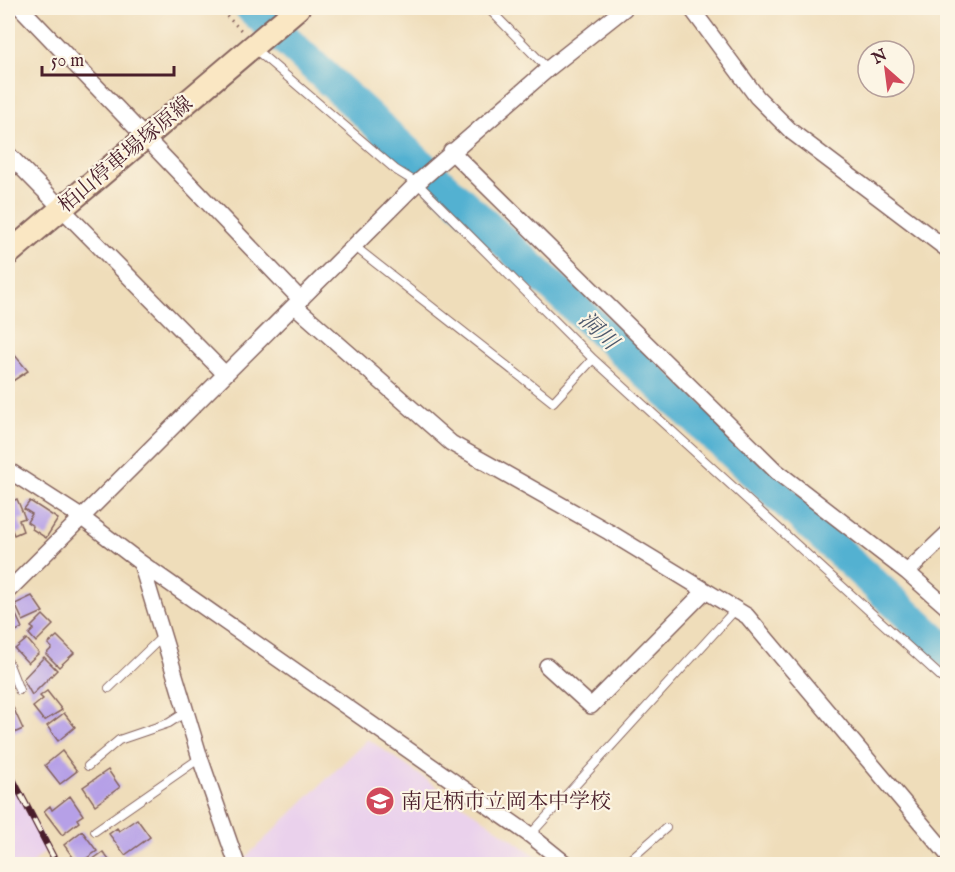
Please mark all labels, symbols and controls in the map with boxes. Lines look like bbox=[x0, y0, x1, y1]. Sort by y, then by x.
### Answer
scale bar bbox=[42, 39, 174, 77]
north arrow bbox=[856, 39, 916, 99]
text: N bbox=[868, 45, 891, 70]
text: 50 m bbox=[51, 50, 84, 73]
street label: 栢山停車場塚原線 bbox=[53, 91, 199, 219]
water label: 洞川 bbox=[572, 306, 625, 358]
school or university icon: 南足柄市立岡本中学校 bbox=[364, 785, 396, 817]
place label: 南足柄市立岡本中学校 bbox=[401, 789, 611, 816]

